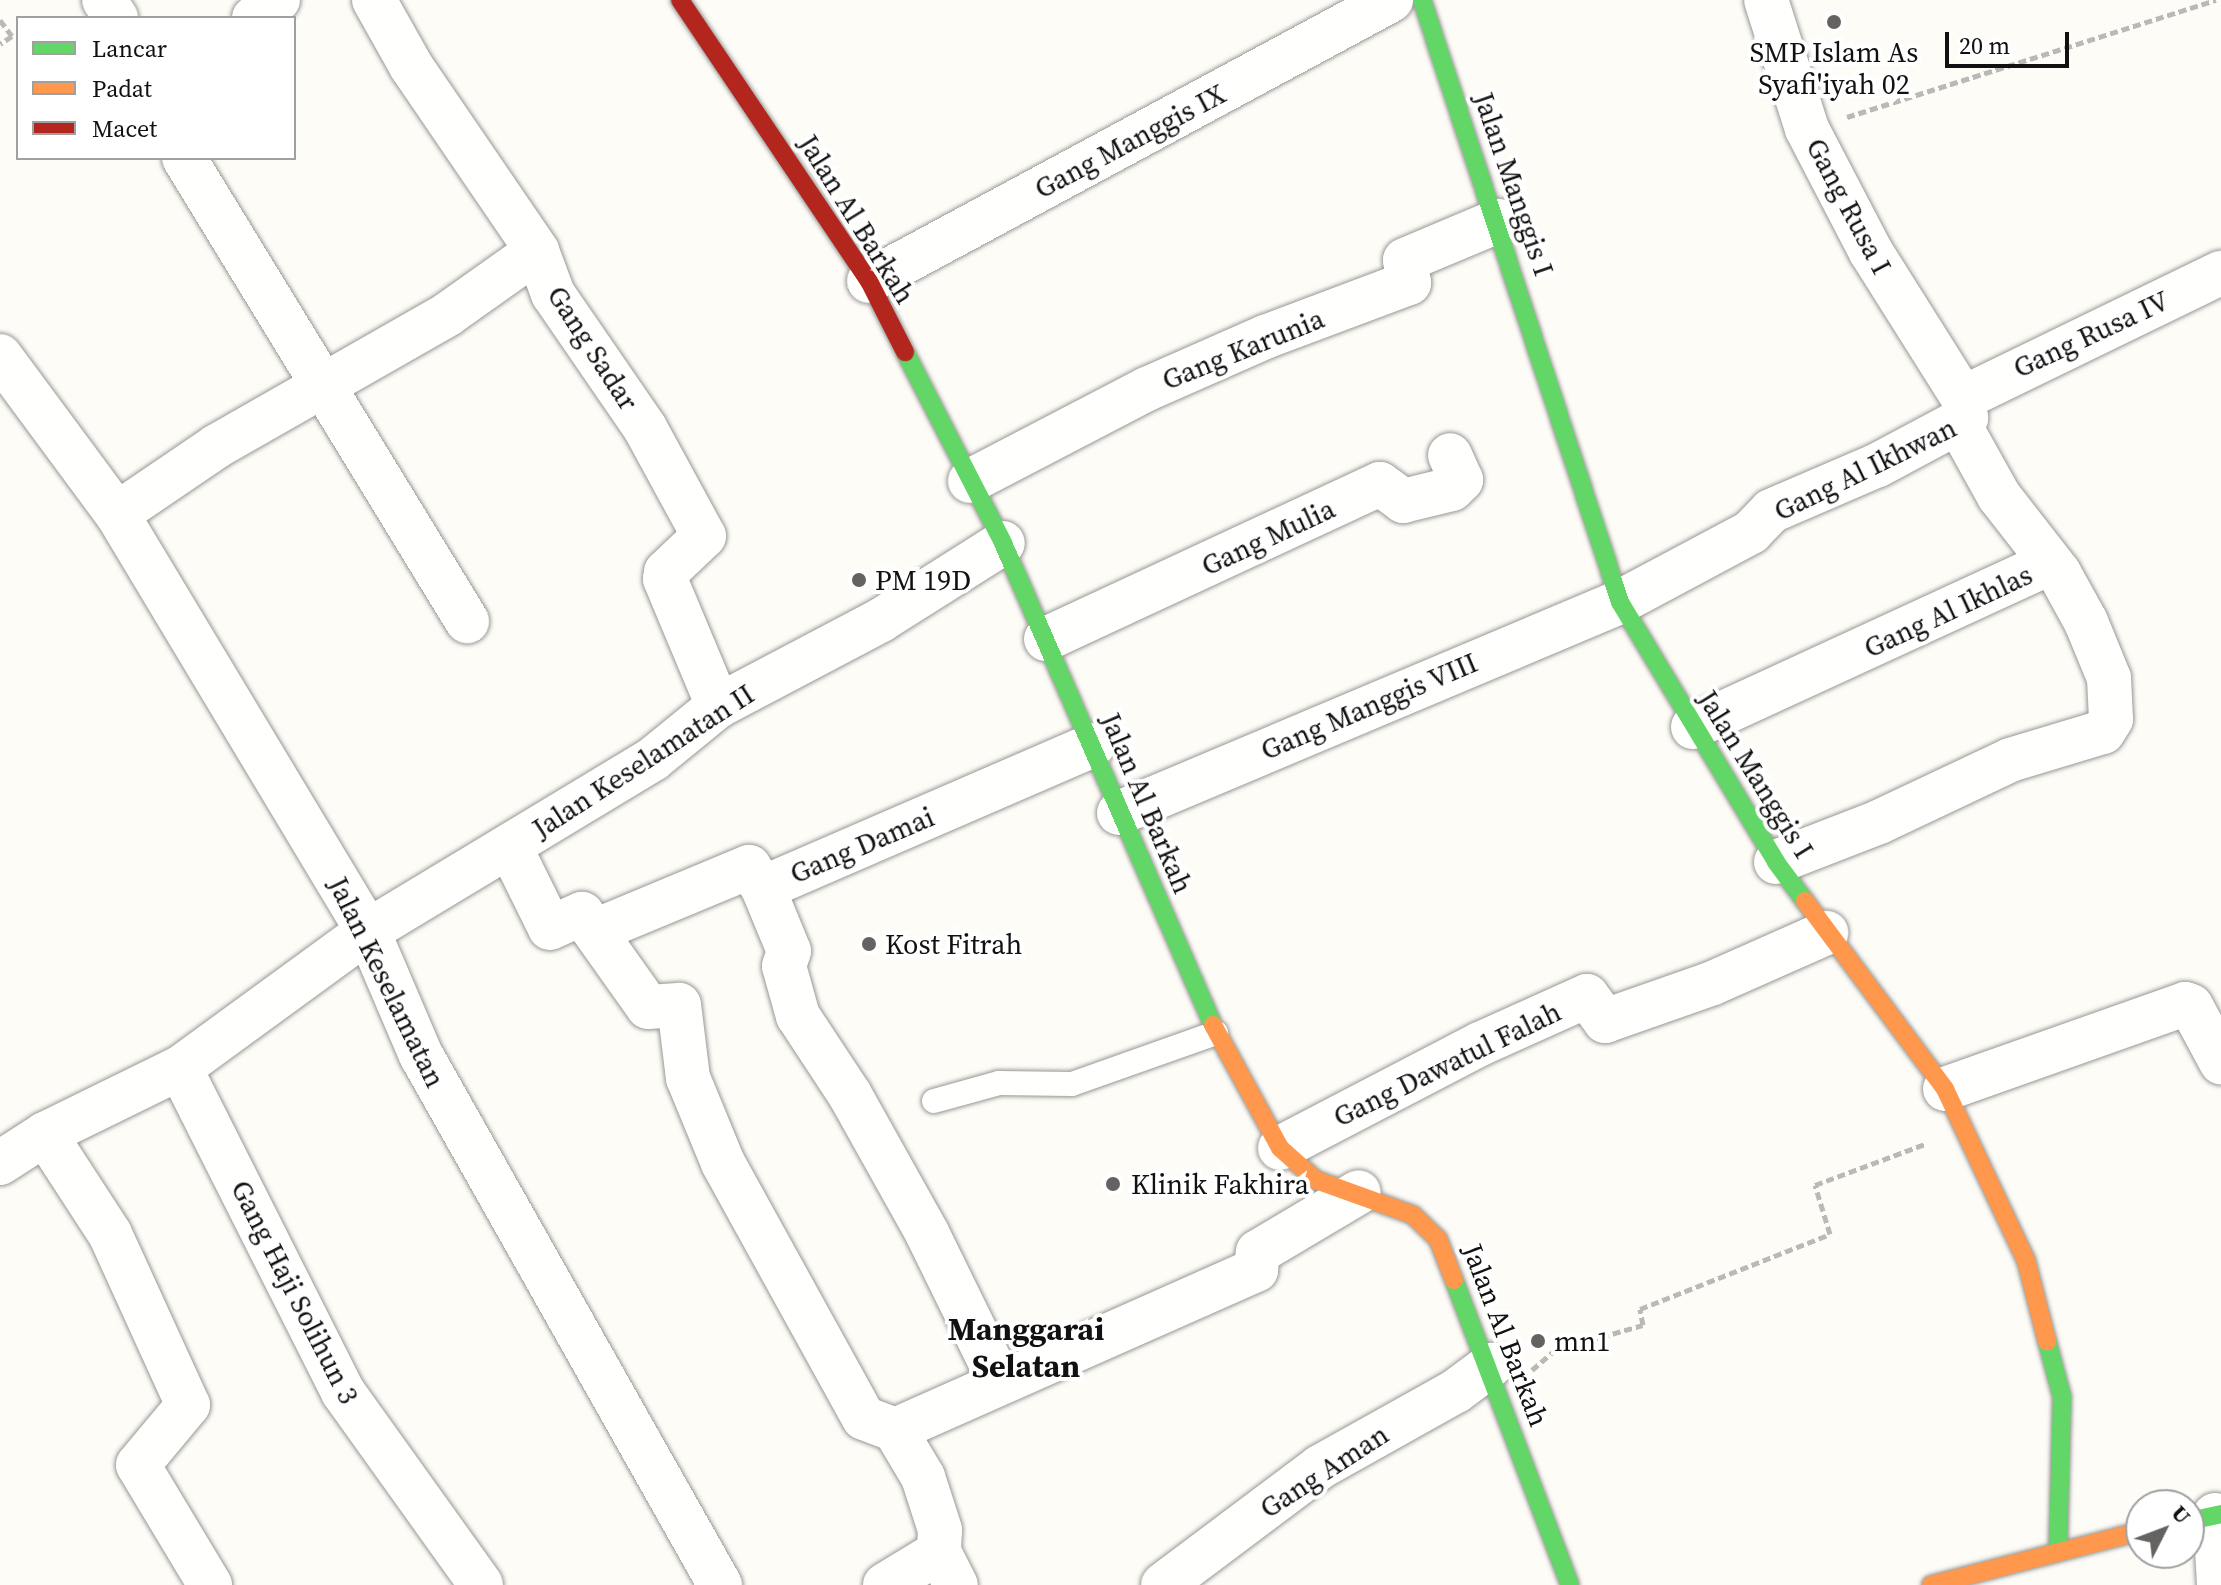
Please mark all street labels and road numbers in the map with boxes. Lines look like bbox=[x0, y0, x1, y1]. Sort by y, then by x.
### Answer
street label: Gang Manggis IX bbox=[1029, 77, 1231, 205]
street label: Jalan Manggis I bbox=[1467, 88, 1561, 280]
street label: Jalan Al Barkah bbox=[792, 128, 922, 310]
street label: Gang Rusa I bbox=[1799, 132, 1899, 280]
street label: Gang Sadar bbox=[540, 280, 646, 416]
street label: Gang Rusa IV bbox=[2008, 283, 2174, 385]
street label: Gang Karunia bbox=[1157, 301, 1329, 397]
street label: Gang Al Ikhwan bbox=[1768, 410, 1962, 528]
street label: Gang Mulia bbox=[1196, 492, 1340, 582]
street label: Gang Al Ikhlas bbox=[1859, 557, 2037, 665]
street label: Gang Manggis VIII bbox=[1255, 645, 1483, 767]
street label: Jalan Keselamatan II bbox=[526, 677, 760, 845]
street label: Jalan Manggis I bbox=[1691, 684, 1821, 864]
street label: Jalan Al Barkah bbox=[1094, 708, 1200, 898]
street label: Gang Damai bbox=[785, 800, 939, 890]
street label: Jalan Keselamatan bbox=[321, 871, 453, 1093]
street label: Gang Dawatul Falah bbox=[1328, 994, 1566, 1134]
street label: Gang Haji Solihun 3 bbox=[224, 1175, 366, 1409]
street label: Jalan Al Barkah bbox=[1456, 1239, 1556, 1431]
street label: Gang Aman bbox=[1254, 1417, 1394, 1525]

